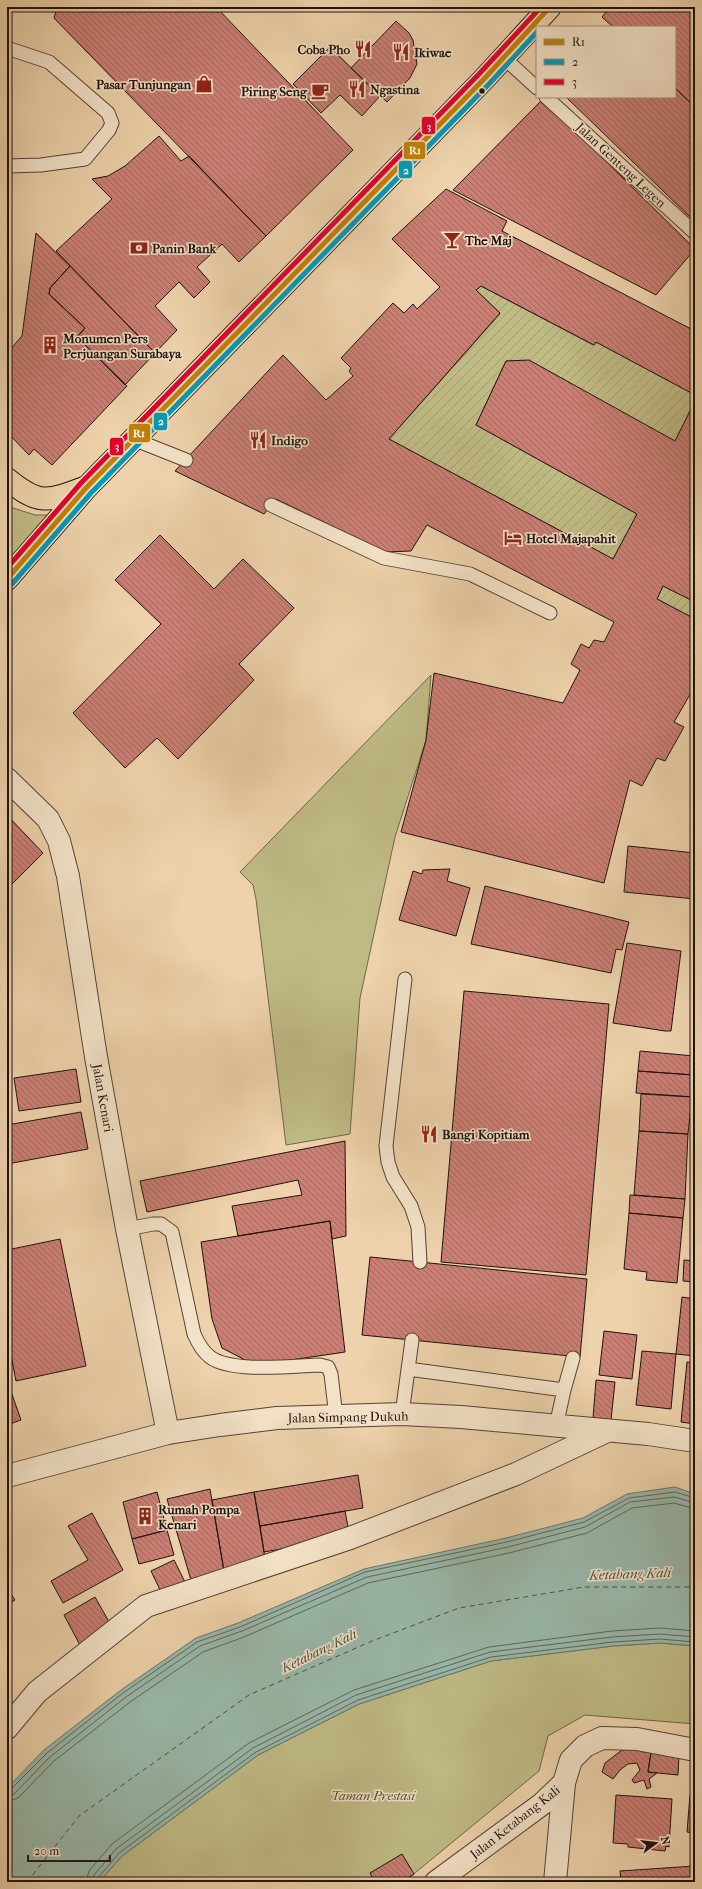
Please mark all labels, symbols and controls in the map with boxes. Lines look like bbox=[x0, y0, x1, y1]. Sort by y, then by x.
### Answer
legend bbox=[536, 26, 676, 98]
text: R1 bbox=[572, 35, 585, 49]
restaurant icon: Coba Pho bbox=[353, 39, 373, 59]
place label: Coba Pho bbox=[297, 42, 350, 57]
restaurant icon: Ikiwae bbox=[391, 42, 411, 62]
place label: Ikiwae bbox=[414, 45, 452, 60]
text: 2 bbox=[572, 55, 578, 69]
shop icon: Pasar Tunjungan bbox=[194, 74, 214, 94]
text: 3 bbox=[572, 75, 577, 89]
place label: Pasar Tunjungan bbox=[96, 77, 191, 93]
restaurant icon: Ngastina bbox=[347, 79, 367, 99]
cafe icon: Piring Seng bbox=[310, 81, 330, 101]
place label: Ngastina bbox=[370, 82, 420, 98]
place label: Piring Seng bbox=[241, 84, 308, 100]
unlabelled marker bbox=[477, 86, 487, 96]
line badge: 3 bbox=[421, 116, 436, 135]
street label: Jalan Genteng Legen bbox=[572, 119, 669, 211]
text: 3 bbox=[427, 120, 432, 133]
line badge: R1 bbox=[403, 141, 426, 160]
text: R1 bbox=[409, 144, 421, 157]
line badge: 2 bbox=[398, 160, 413, 179]
text: 2 bbox=[403, 164, 409, 177]
bar icon: The Maj bbox=[442, 230, 462, 250]
place label: The Maj bbox=[464, 233, 512, 248]
bank icon: Panin Bank bbox=[129, 238, 149, 258]
place label: Panin Bank bbox=[152, 241, 217, 256]
place label: Monumen Pers Perjuangan Surabaya bbox=[62, 331, 182, 362]
building icon: Monumen Pers Perjuangan Surabaya bbox=[40, 335, 60, 355]
line badge: 2 bbox=[153, 412, 168, 431]
text: 2 bbox=[158, 415, 164, 428]
line badge: R1 bbox=[128, 423, 151, 443]
text: R1 bbox=[133, 427, 145, 440]
restaurant icon: Indigo bbox=[248, 430, 268, 450]
place label: Indigo bbox=[271, 433, 308, 449]
line badge: 3 bbox=[109, 437, 124, 456]
text: 3 bbox=[115, 440, 120, 453]
hotel icon: Hotel Majapahit bbox=[503, 528, 523, 548]
place label: Hotel Majapahit bbox=[526, 531, 616, 547]
street label: Jalan Kenari bbox=[89, 1062, 116, 1134]
restaurant icon: Bangi Kopitiam bbox=[419, 1124, 439, 1144]
place label: Bangi Kopitiam bbox=[442, 1127, 530, 1143]
street label: Jalan Simpang Dukuh bbox=[286, 1408, 409, 1426]
place label: Rumah Pompa Kenari bbox=[158, 1502, 240, 1532]
building icon: Rumah Pompa Kenari bbox=[135, 1506, 155, 1526]
water label: Ketabang Kali bbox=[588, 1564, 672, 1584]
water label: Ketabang Kali bbox=[278, 1625, 360, 1677]
street label: Jalan Ketabang Kali bbox=[466, 1782, 563, 1862]
park label: Taman Prestasi bbox=[331, 1788, 416, 1803]
north arrow bbox=[636, 1823, 676, 1863]
text: N bbox=[658, 1835, 673, 1847]
scale bar bbox=[28, 1837, 110, 1863]
text: 20 m bbox=[34, 1844, 59, 1858]

